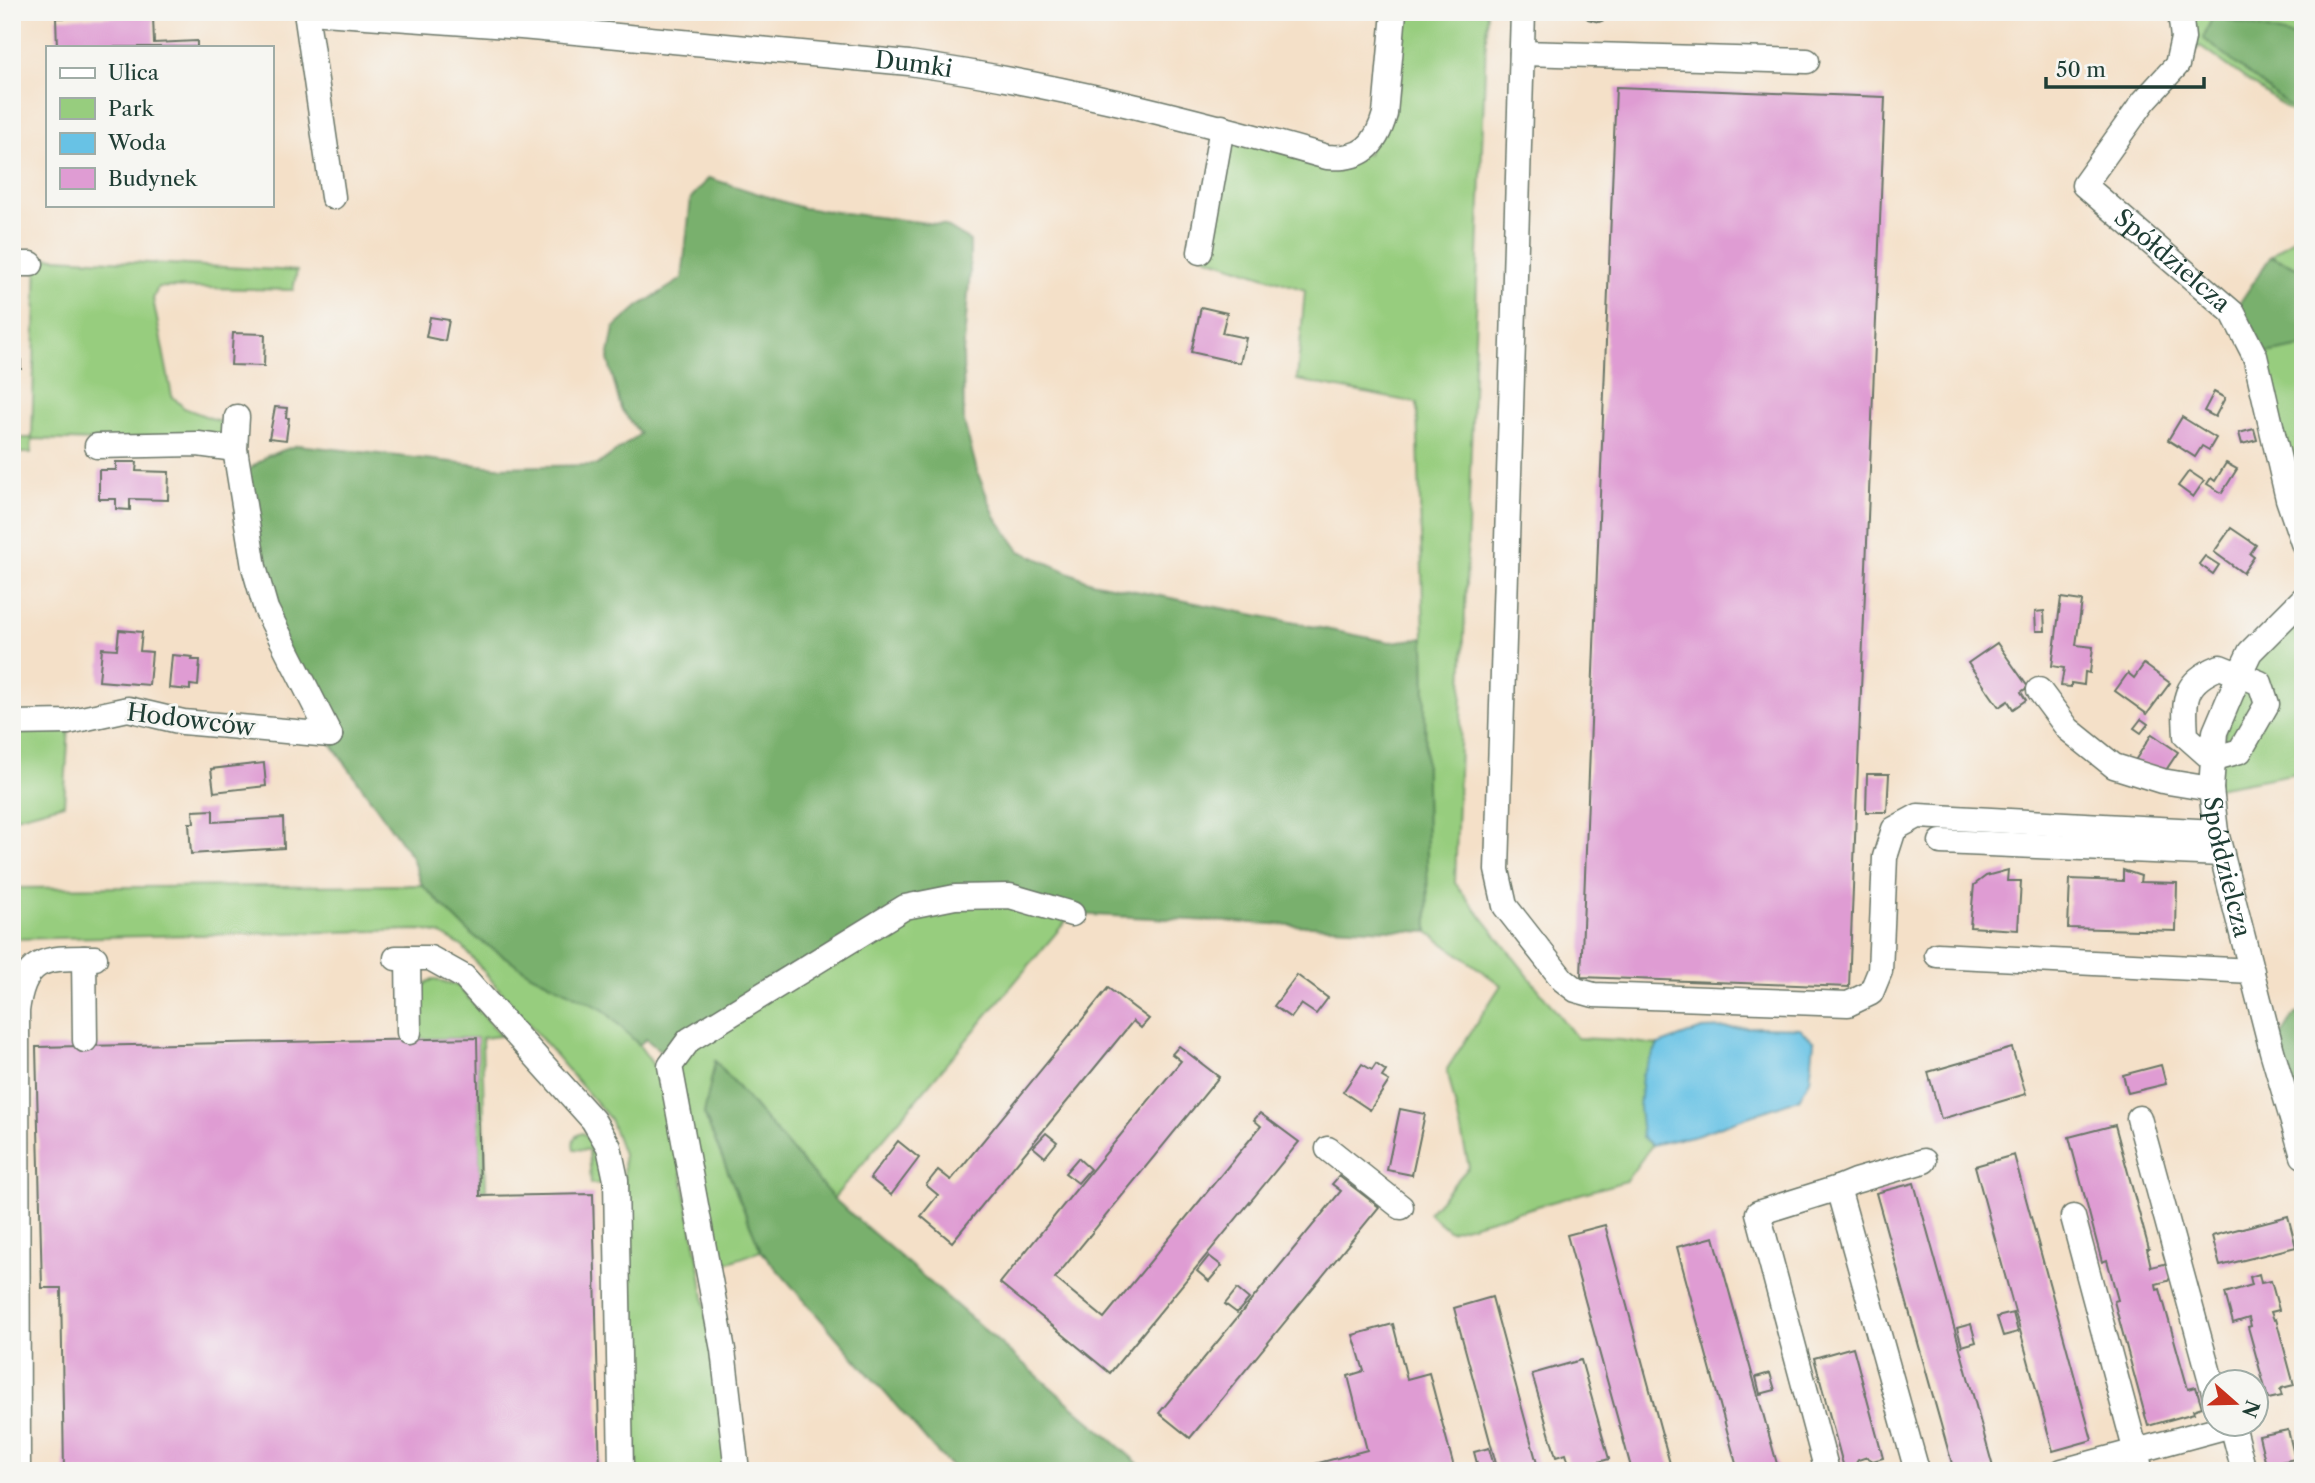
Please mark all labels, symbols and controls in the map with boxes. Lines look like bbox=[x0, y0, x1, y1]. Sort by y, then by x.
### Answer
street label: Dumki bbox=[874, 45, 955, 83]
legend bbox=[46, 46, 273, 206]
scale bar bbox=[2046, 46, 2203, 90]
text: 50 m bbox=[2056, 57, 2106, 82]
text: Ulica bbox=[108, 60, 160, 85]
text: Park bbox=[108, 96, 154, 121]
text: Woda bbox=[107, 130, 167, 155]
text: Budynek bbox=[108, 166, 198, 191]
street label: Spółdzielcza bbox=[2108, 202, 2237, 318]
street label: Hodowców bbox=[125, 697, 258, 742]
street label: Spółdzielcza bbox=[2198, 795, 2257, 941]
north arrow bbox=[2200, 1368, 2270, 1438]
text: N bbox=[2237, 1397, 2264, 1420]

